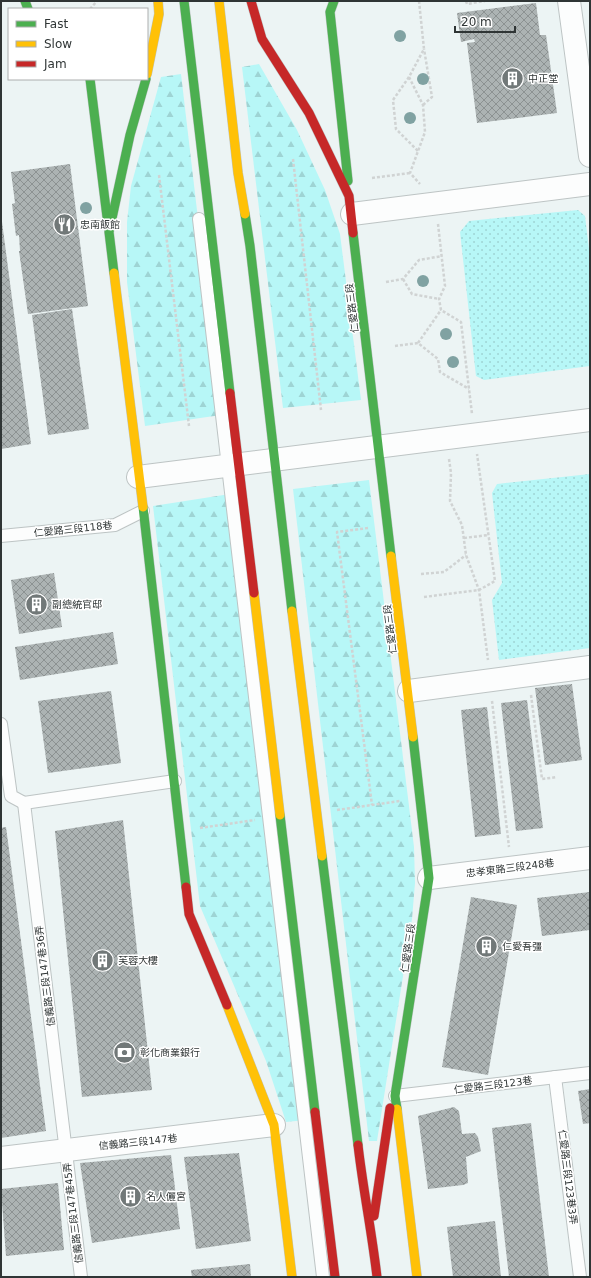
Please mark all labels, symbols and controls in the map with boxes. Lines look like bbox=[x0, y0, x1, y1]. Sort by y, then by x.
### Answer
legend bbox=[8, 8, 148, 80]
scale bar bbox=[455, 8, 515, 34]
text: 20 m bbox=[461, 15, 492, 29]
text: Fast bbox=[44, 17, 68, 31]
text: Slow bbox=[44, 37, 72, 51]
text: Jam bbox=[43, 57, 67, 71]
building icon: 中正堂 bbox=[499, 65, 525, 91]
place label: 中正堂 bbox=[528, 73, 558, 84]
restaurant icon: 忠南飯館 bbox=[51, 211, 77, 237]
place label: 忠南飯館 bbox=[80, 219, 120, 230]
street label: 仁愛路三段 bbox=[343, 283, 361, 333]
street label: 仁愛路三段118巷 bbox=[33, 519, 113, 539]
building icon: 副總統官邸 bbox=[23, 591, 49, 617]
place label: 副總統官邸 bbox=[52, 599, 102, 610]
street label: 仁愛路三段 bbox=[381, 604, 399, 654]
street label: 忠孝東路三段248巷 bbox=[465, 857, 555, 879]
street label: 仁愛路三段 bbox=[399, 922, 417, 974]
street label: 信義路三段147巷36弄 bbox=[33, 925, 57, 1027]
building icon: 仁愛吾彊 bbox=[474, 933, 500, 959]
place label: 仁愛吾彊 bbox=[502, 941, 542, 952]
building icon: 芙蓉大樓 bbox=[90, 947, 116, 973]
place label: 芙蓉大樓 bbox=[118, 955, 158, 966]
bank icon: 彰化商業銀行 bbox=[112, 1039, 138, 1065]
place label: 彰化商業銀行 bbox=[140, 1047, 200, 1058]
street label: 仁愛路三段123巷 bbox=[453, 1075, 533, 1095]
street label: 仁愛路三段123巷3弄 bbox=[557, 1129, 579, 1225]
street label: 信義路三段147巷 bbox=[98, 1132, 178, 1152]
street label: 信義路三段147巷45弄 bbox=[61, 1162, 85, 1264]
building icon: 名人儷宮 bbox=[118, 1183, 144, 1209]
place label: 名人儷宮 bbox=[146, 1191, 186, 1202]

